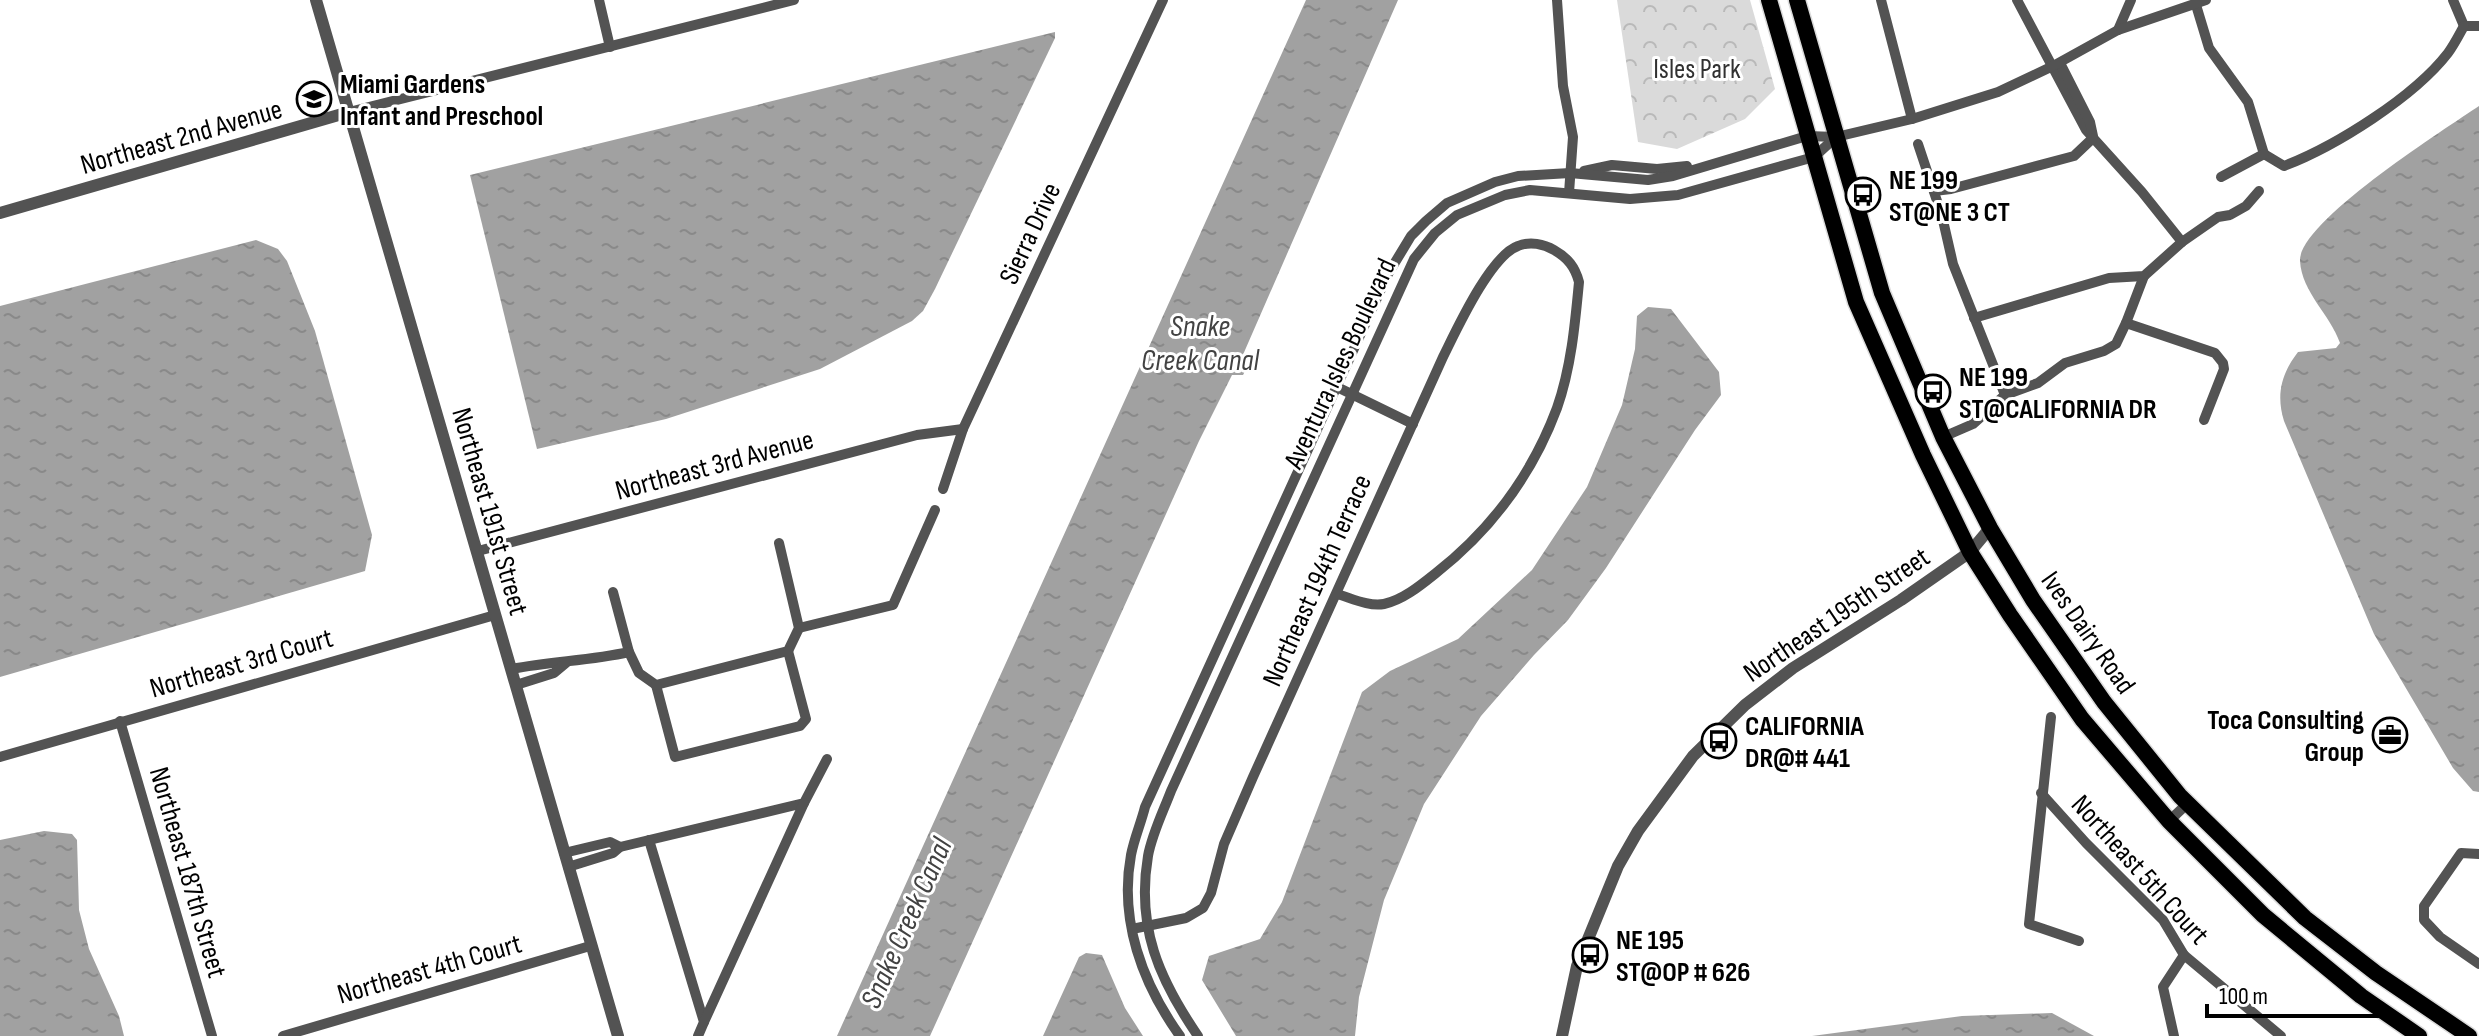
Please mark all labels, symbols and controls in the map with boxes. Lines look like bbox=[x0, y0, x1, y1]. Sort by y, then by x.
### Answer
park label: Isles Park bbox=[1653, 53, 1741, 86]
place label: Miami Gardens Infant and Preschool bbox=[340, 68, 543, 133]
school or university icon: Miami Gardens Infant and Preschool bbox=[295, 80, 333, 118]
street label: Northeast 2nd Avenue bbox=[77, 93, 286, 182]
place label: NE 199 ST@NE 3 CT bbox=[1889, 164, 2010, 229]
bus stop icon: NE 199 ST@NE 3 CT bbox=[1844, 176, 1882, 214]
street label: Sierra Drive bbox=[993, 178, 1068, 290]
street label: Aventura Isles Boulevard bbox=[1277, 253, 1403, 475]
water label: Snake Creek Canal bbox=[1141, 309, 1260, 379]
place label: NE 199 ST@CALIFORNIA DR bbox=[1959, 361, 2157, 426]
bus stop icon: NE 199 ST@CALIFORNIA DR bbox=[1914, 373, 1952, 411]
street label: Northeast 191st Street bbox=[444, 404, 535, 619]
street label: Northeast 3rd Avenue bbox=[612, 423, 817, 508]
street label: Northeast 194th Terrace bbox=[1256, 470, 1379, 692]
street label: Northeast 195th Street bbox=[1738, 541, 1936, 690]
street label: Ives Dairy Road bbox=[2034, 565, 2142, 700]
street label: Northeast 3rd Court bbox=[146, 622, 337, 705]
place label: Toca Consulting Group bbox=[2207, 704, 2364, 769]
place label: CALIFORNIA DR@# 441 bbox=[1745, 710, 1865, 775]
office icon: Toca Consulting Group bbox=[2371, 716, 2409, 754]
bus stop icon: CALIFORNIA DR@# 441 bbox=[1700, 722, 1738, 760]
street label: Northeast 187th Street bbox=[142, 763, 233, 981]
street label: Northeast 5th Court bbox=[2064, 788, 2216, 952]
water label: Snake Creek Canal bbox=[853, 831, 961, 1014]
place label: NE 195 ST@OP # 626 bbox=[1616, 924, 1751, 989]
street label: Northeast 4th Court bbox=[333, 927, 525, 1012]
bus stop icon: NE 195 ST@OP # 626 bbox=[1571, 936, 1609, 974]
scale bar bbox=[2207, 968, 2379, 1018]
text: 100 m bbox=[2219, 982, 2268, 1011]

